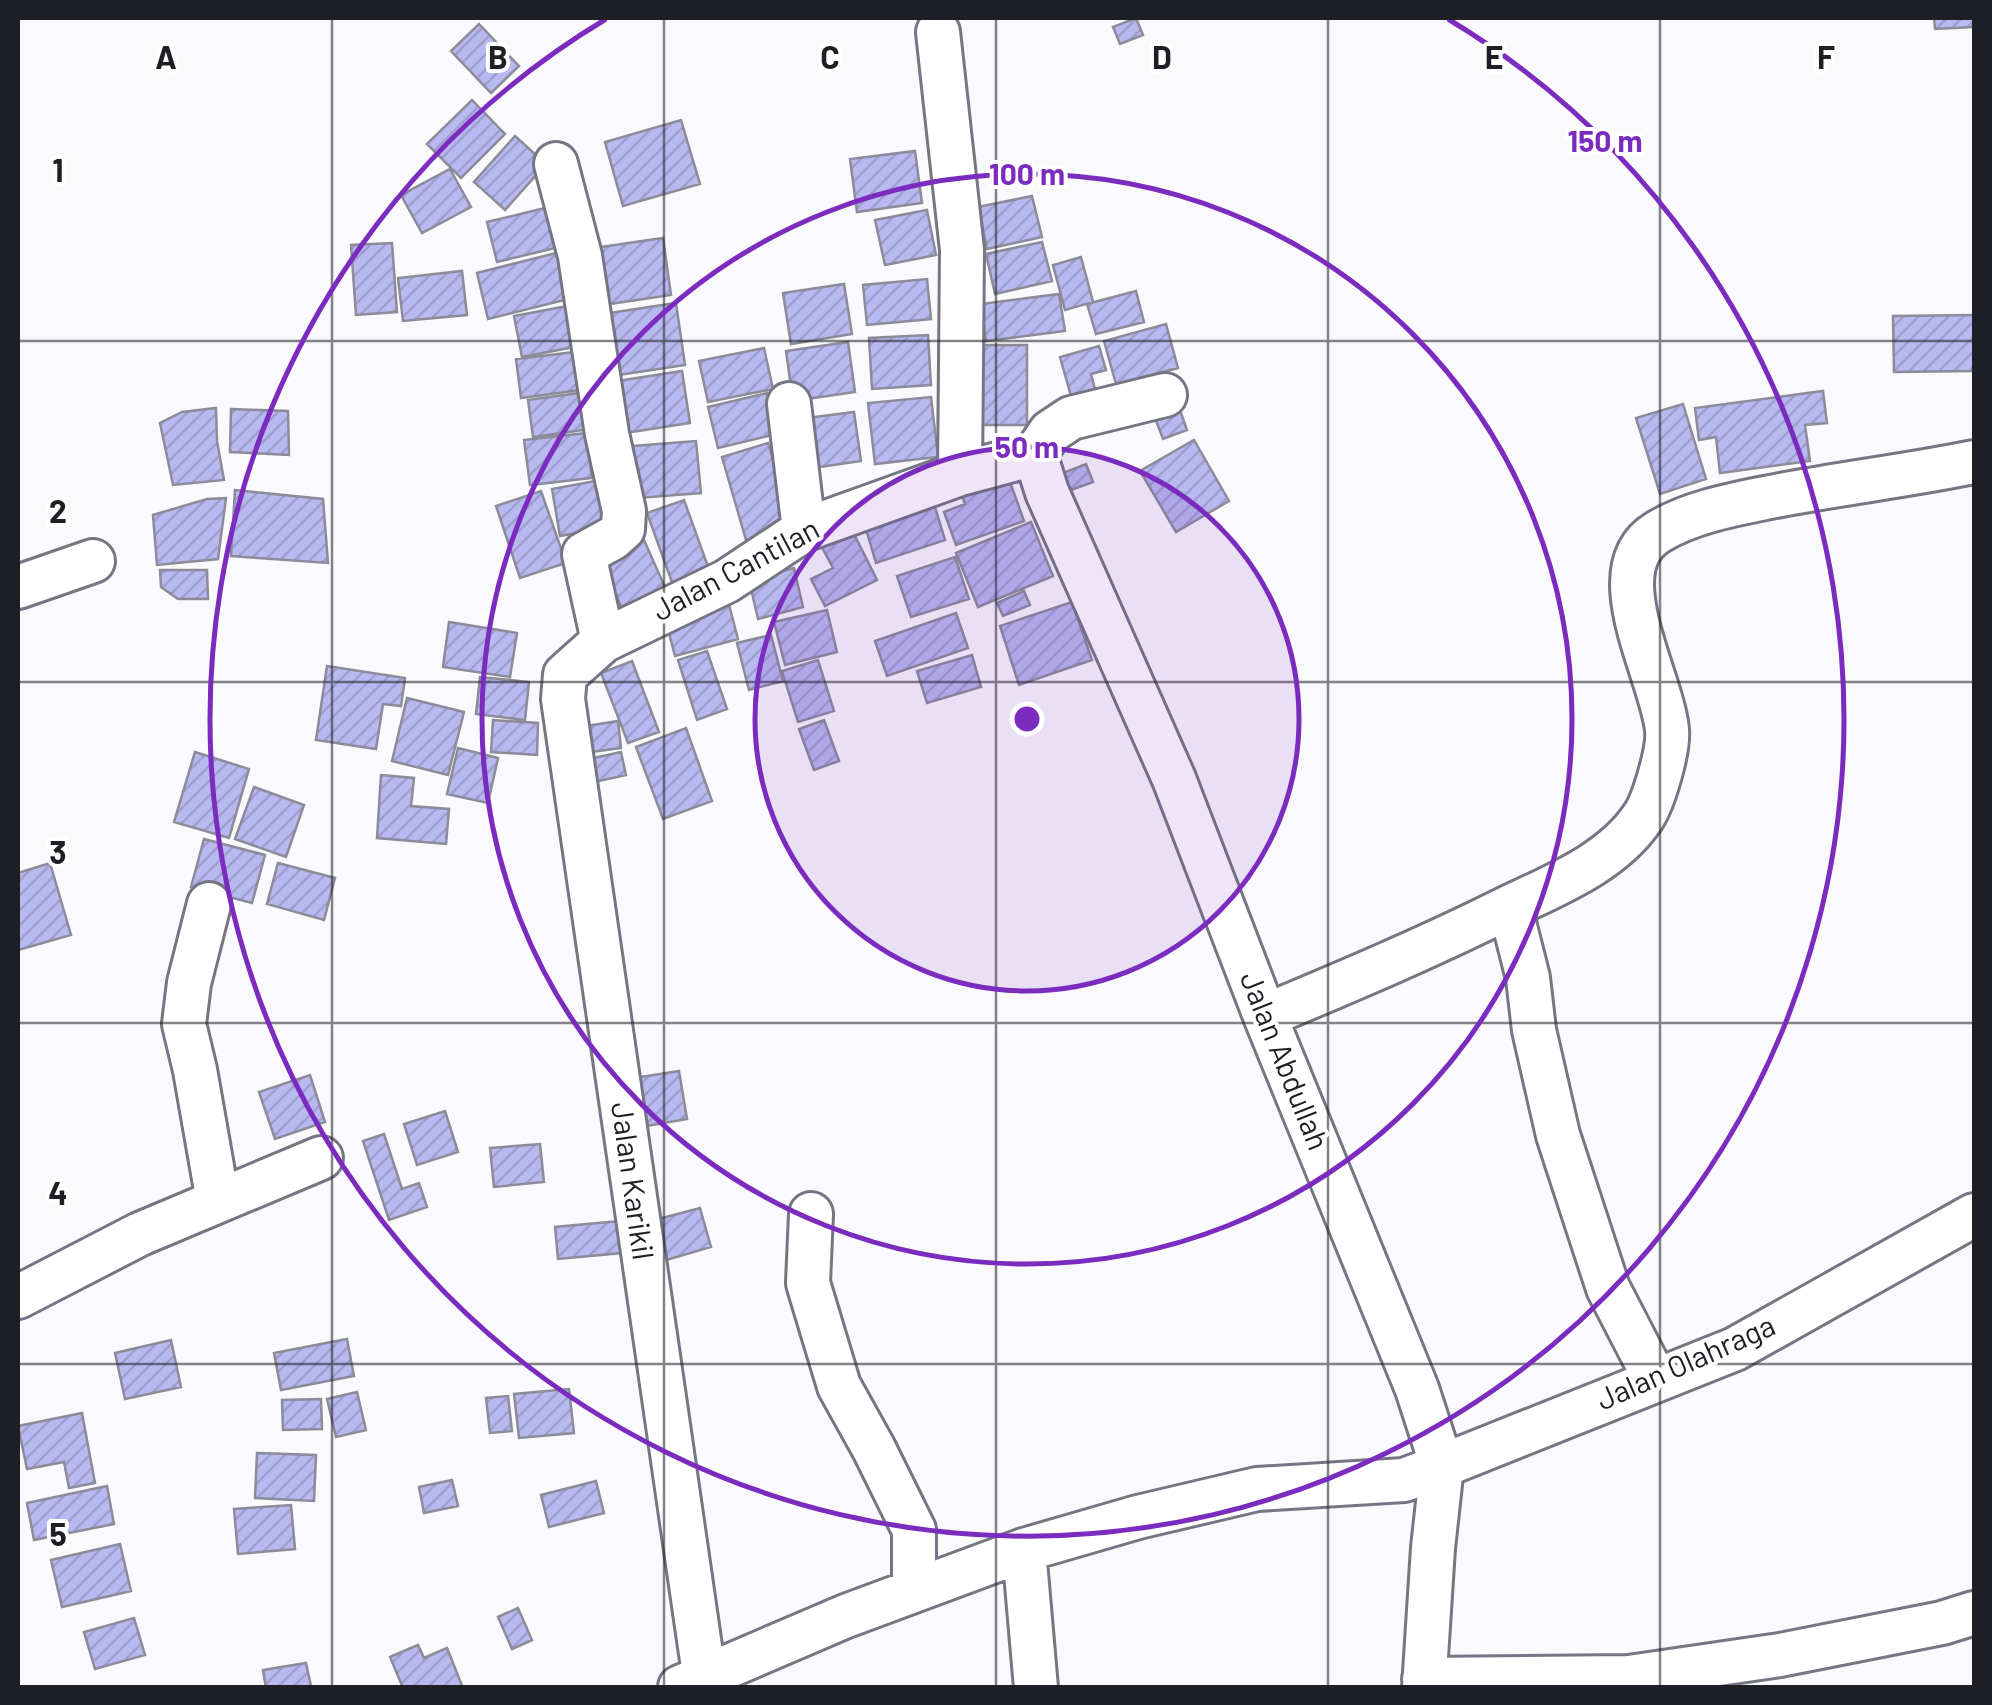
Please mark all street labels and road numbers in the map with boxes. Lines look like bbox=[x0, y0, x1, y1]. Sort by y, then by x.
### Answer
street label: Jalan Cantilan bbox=[646, 509, 825, 627]
street label: Jalan Abdullah bbox=[1234, 966, 1338, 1155]
street label: Jalan Karikil bbox=[605, 1100, 663, 1262]
street label: Jalan Olahraga bbox=[1590, 1306, 1780, 1417]

